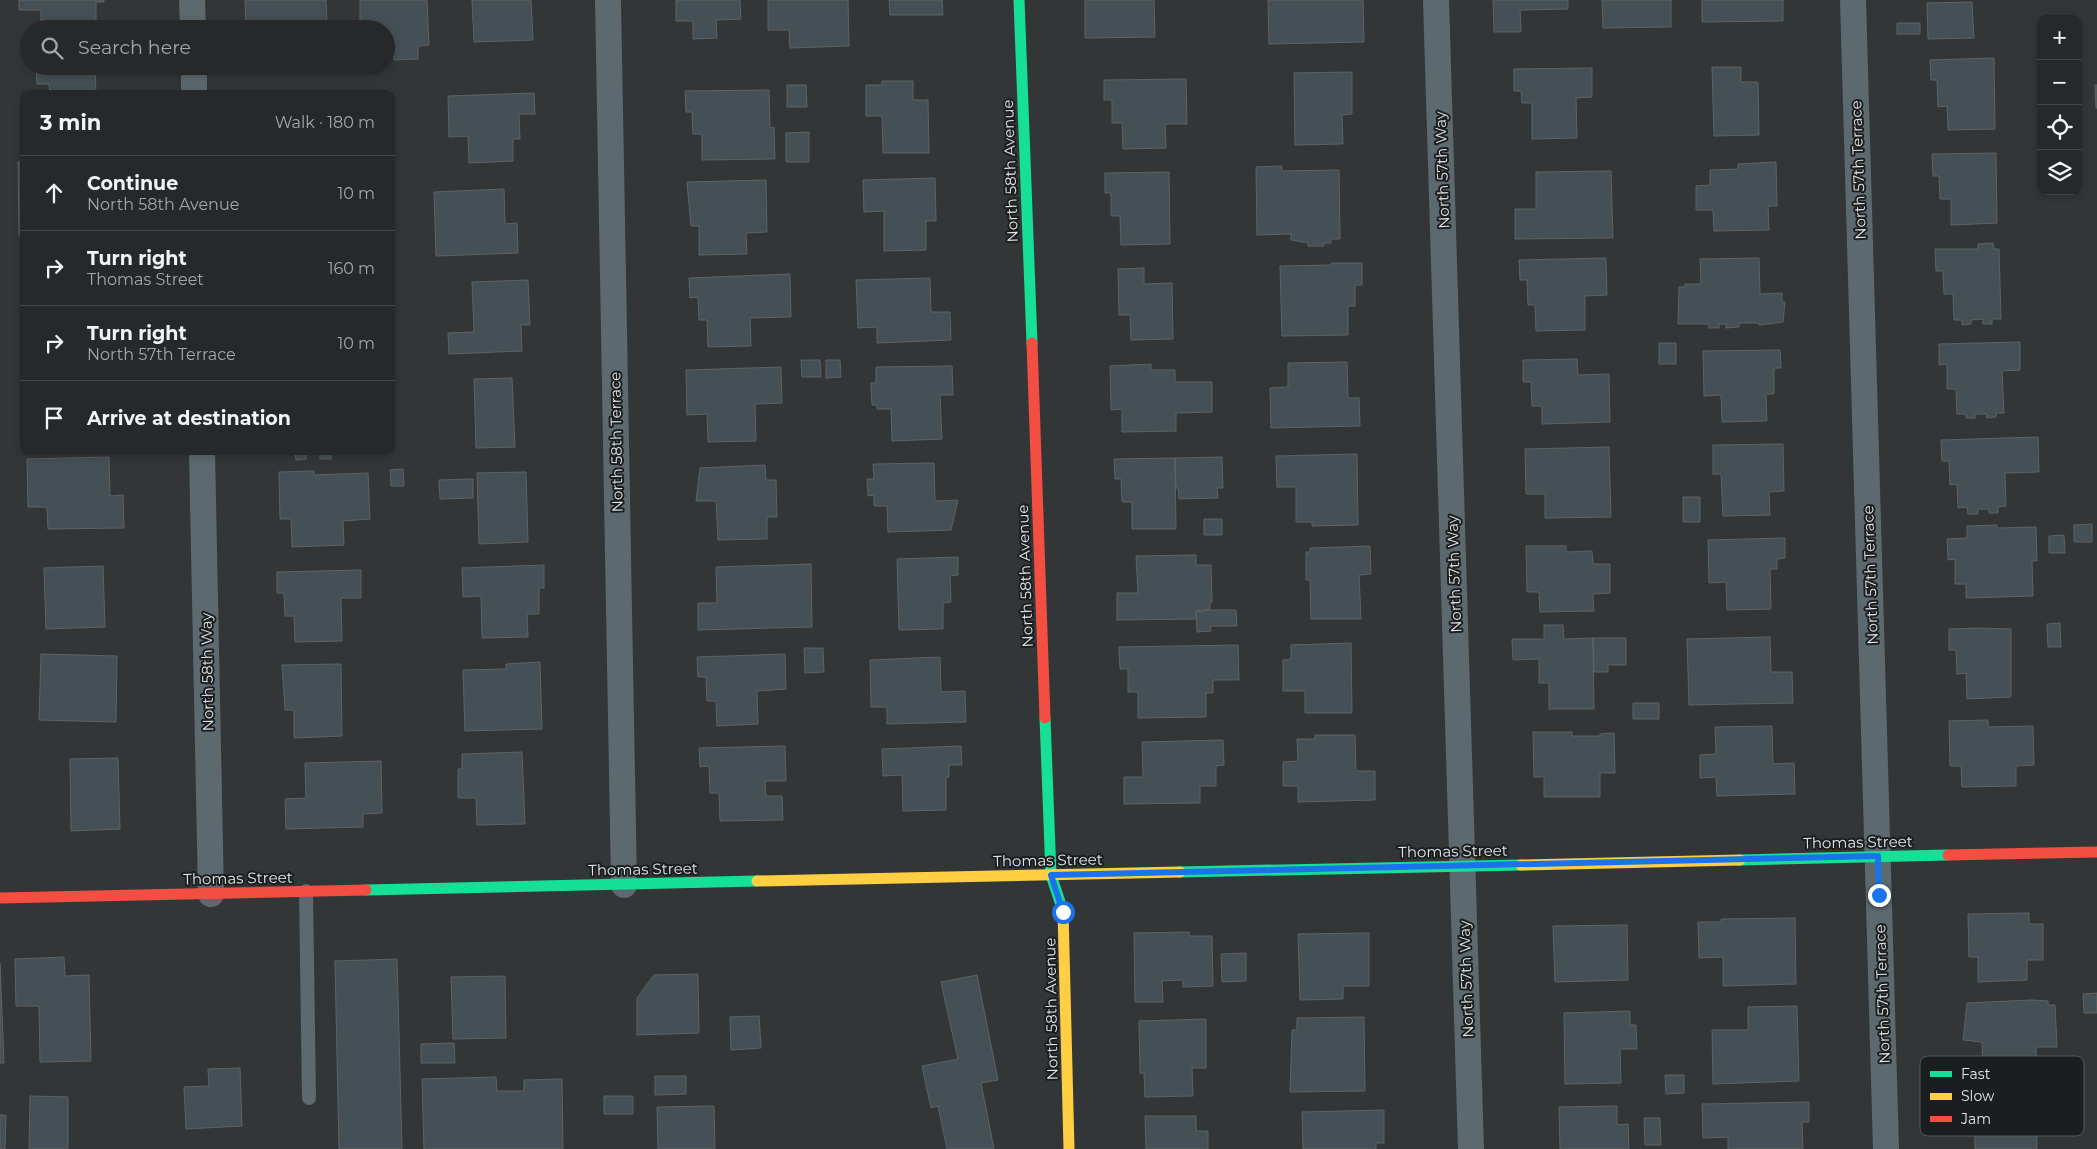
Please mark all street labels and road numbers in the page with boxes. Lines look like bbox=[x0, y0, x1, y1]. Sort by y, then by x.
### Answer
street label: North 58th Avenue bbox=[998, 99, 1022, 243]
street label: North 57th Terrace bbox=[1846, 100, 1870, 240]
street label: North 57th Way bbox=[1430, 110, 1454, 229]
street label: North 58th Terrace bbox=[605, 372, 627, 512]
street label: North 58th Avenue bbox=[1013, 504, 1037, 648]
street label: North 57th Terrace bbox=[1858, 505, 1882, 645]
street label: North 57th Way bbox=[1442, 514, 1466, 633]
street label: North 58th Way bbox=[196, 612, 218, 732]
street label: Thomas Street bbox=[1803, 832, 1913, 852]
street label: Thomas Street bbox=[1398, 841, 1508, 861]
street label: Thomas Street bbox=[993, 850, 1103, 870]
street label: Thomas Street bbox=[588, 859, 698, 879]
street label: Thomas Street bbox=[183, 868, 293, 888]
street label: North 57th Way bbox=[1454, 919, 1478, 1038]
street label: North 57th Terrace bbox=[1870, 924, 1894, 1064]
street label: North 58th Avenue bbox=[1040, 937, 1062, 1081]

